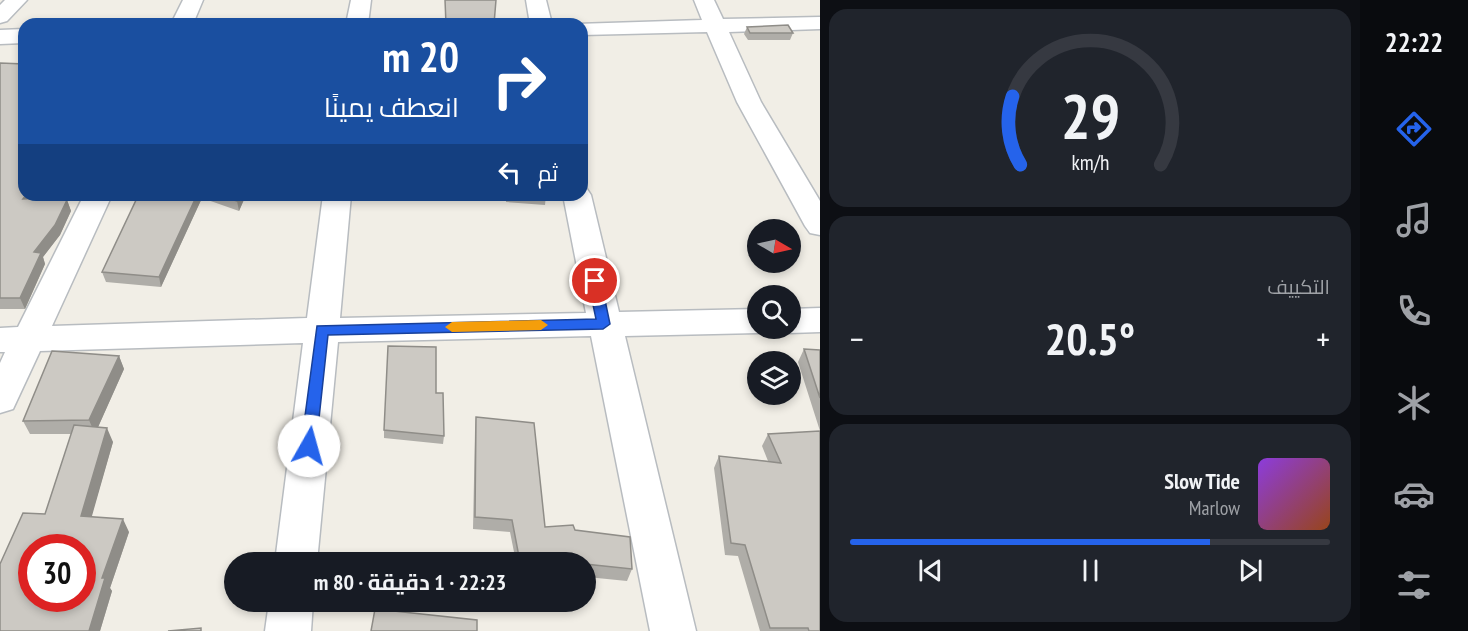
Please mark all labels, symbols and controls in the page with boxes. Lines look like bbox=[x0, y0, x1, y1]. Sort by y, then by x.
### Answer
text: 22:22 bbox=[1385, 25, 1443, 59]
text: 20 m bbox=[382, 29, 459, 84]
icon: right bbox=[480, 42, 558, 120]
text: 29 bbox=[1060, 75, 1120, 156]
text: انعطف يمينًا bbox=[324, 90, 459, 124]
icon: directions bbox=[1393, 108, 1435, 150]
text: km/h bbox=[1071, 149, 1109, 177]
icon: left bbox=[493, 156, 526, 189]
text: ثم bbox=[538, 159, 558, 187]
icon: music bbox=[1393, 199, 1435, 241]
north arrow bbox=[747, 219, 801, 273]
map controls bbox=[747, 219, 801, 405]
pin bbox=[569, 255, 620, 306]
icon: arrive bbox=[578, 264, 611, 297]
text: التكييف bbox=[1267, 274, 1330, 300]
button: search bbox=[747, 285, 801, 339]
icon: phone bbox=[1393, 290, 1435, 332]
text: 20.5° bbox=[1045, 309, 1135, 367]
text: − bbox=[850, 317, 864, 360]
text: + bbox=[1316, 317, 1330, 360]
button: layers bbox=[747, 351, 801, 405]
icon: climate bbox=[1393, 382, 1435, 424]
position arrow bbox=[277, 414, 341, 478]
text: Slow Tide bbox=[1164, 467, 1240, 495]
icon: car bbox=[1393, 473, 1435, 515]
text: Marlow bbox=[1189, 495, 1240, 521]
speed limit sign: 30 bbox=[18, 534, 96, 612]
icon: previous bbox=[914, 554, 947, 587]
icon: pause bbox=[1074, 554, 1107, 587]
icon: next bbox=[1234, 554, 1267, 587]
icon: filters bbox=[1393, 564, 1435, 606]
text: 22:23 · 1 دقيقة · 80 m bbox=[314, 568, 506, 596]

